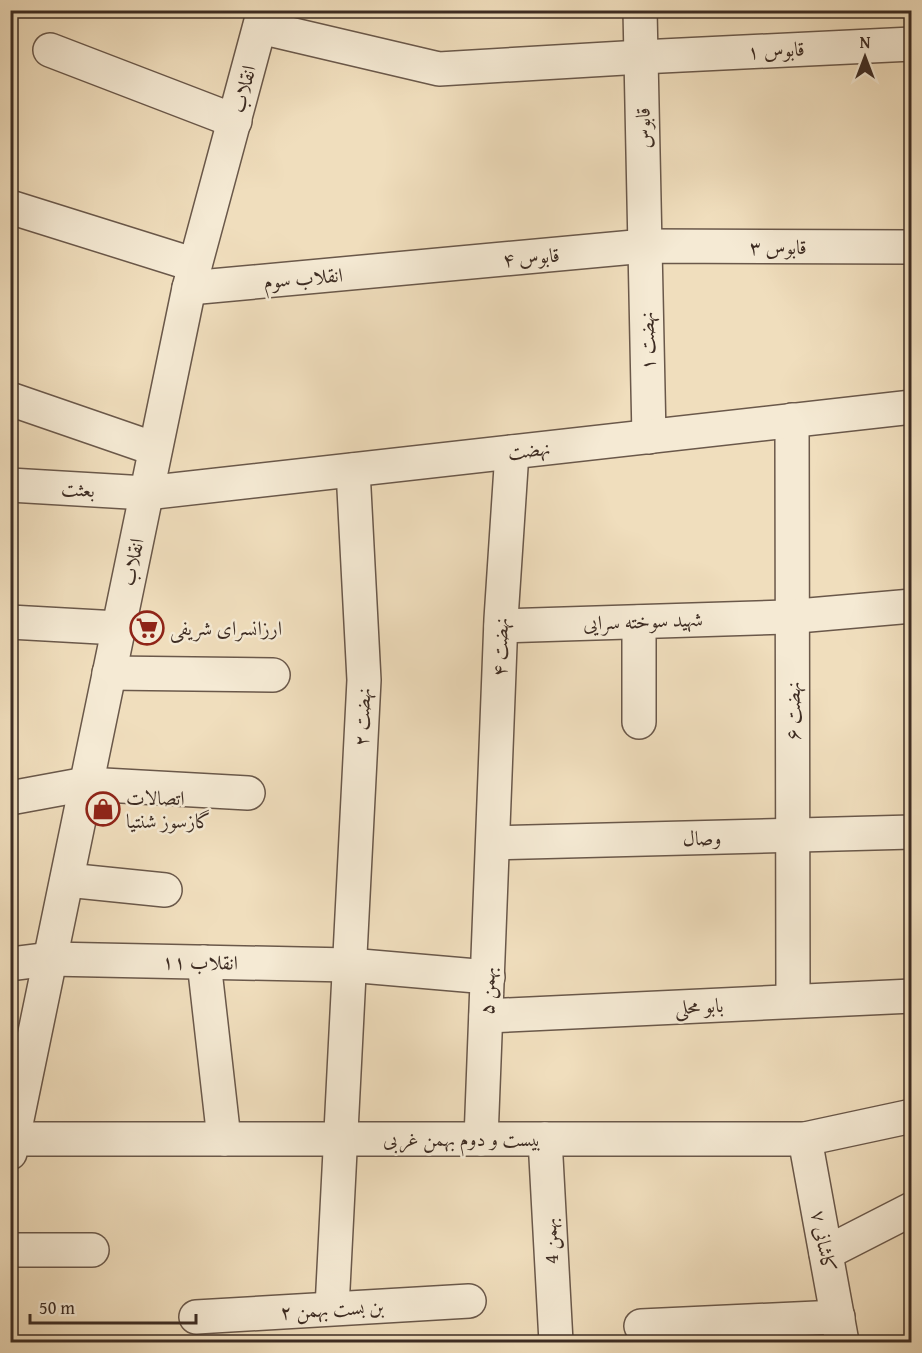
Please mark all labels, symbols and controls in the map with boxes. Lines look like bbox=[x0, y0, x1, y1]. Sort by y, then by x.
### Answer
north arrow bbox=[835, 27, 895, 87]
text: N bbox=[860, 30, 871, 54]
street label: ۱ قابوس bbox=[747, 34, 805, 65]
street label: انقلاب bbox=[222, 62, 263, 116]
street label: قابوس bbox=[628, 107, 657, 149]
street label: ۳ قابوس bbox=[749, 232, 807, 261]
street label: ۴ قابوس bbox=[501, 240, 561, 273]
street label: انقلاب سوم bbox=[262, 260, 344, 299]
street label: ۱ نهضت bbox=[631, 311, 662, 371]
street label: نهضت bbox=[506, 433, 552, 466]
street label: بعثت bbox=[60, 473, 96, 504]
street label: انقلاب bbox=[112, 535, 151, 588]
street label: شهید سوخته سرایی bbox=[583, 604, 703, 637]
supermarket icon: ارزانسرای شریفی bbox=[129, 610, 165, 646]
place label: ارزانسرای شریفی bbox=[170, 613, 282, 643]
street label: ۴ نهضت bbox=[484, 617, 515, 677]
street label: ۶ نهضت bbox=[778, 682, 807, 740]
street label: ۲ نهضت bbox=[345, 687, 378, 747]
place label: اتصالات گازسوز شنتیا bbox=[126, 783, 211, 835]
shop icon: اتصالات گازسوز شنتیا bbox=[85, 791, 121, 827]
street label: وصال bbox=[682, 823, 722, 852]
street label: ۱۱ انقلاب bbox=[162, 946, 238, 977]
street label: ۵ بهمن bbox=[471, 966, 502, 1016]
street label: بابو محلی bbox=[674, 990, 724, 1022]
street label: بیست و دوم بهمن غربی bbox=[383, 1124, 541, 1157]
street label: ۷ کاشانی bbox=[805, 1208, 844, 1274]
street label: بهمن 4 bbox=[534, 1217, 565, 1265]
scale bar bbox=[30, 1287, 196, 1325]
street label: بن بست بهمن ۲ bbox=[279, 1291, 385, 1326]
text: 50 m bbox=[39, 1294, 75, 1321]

